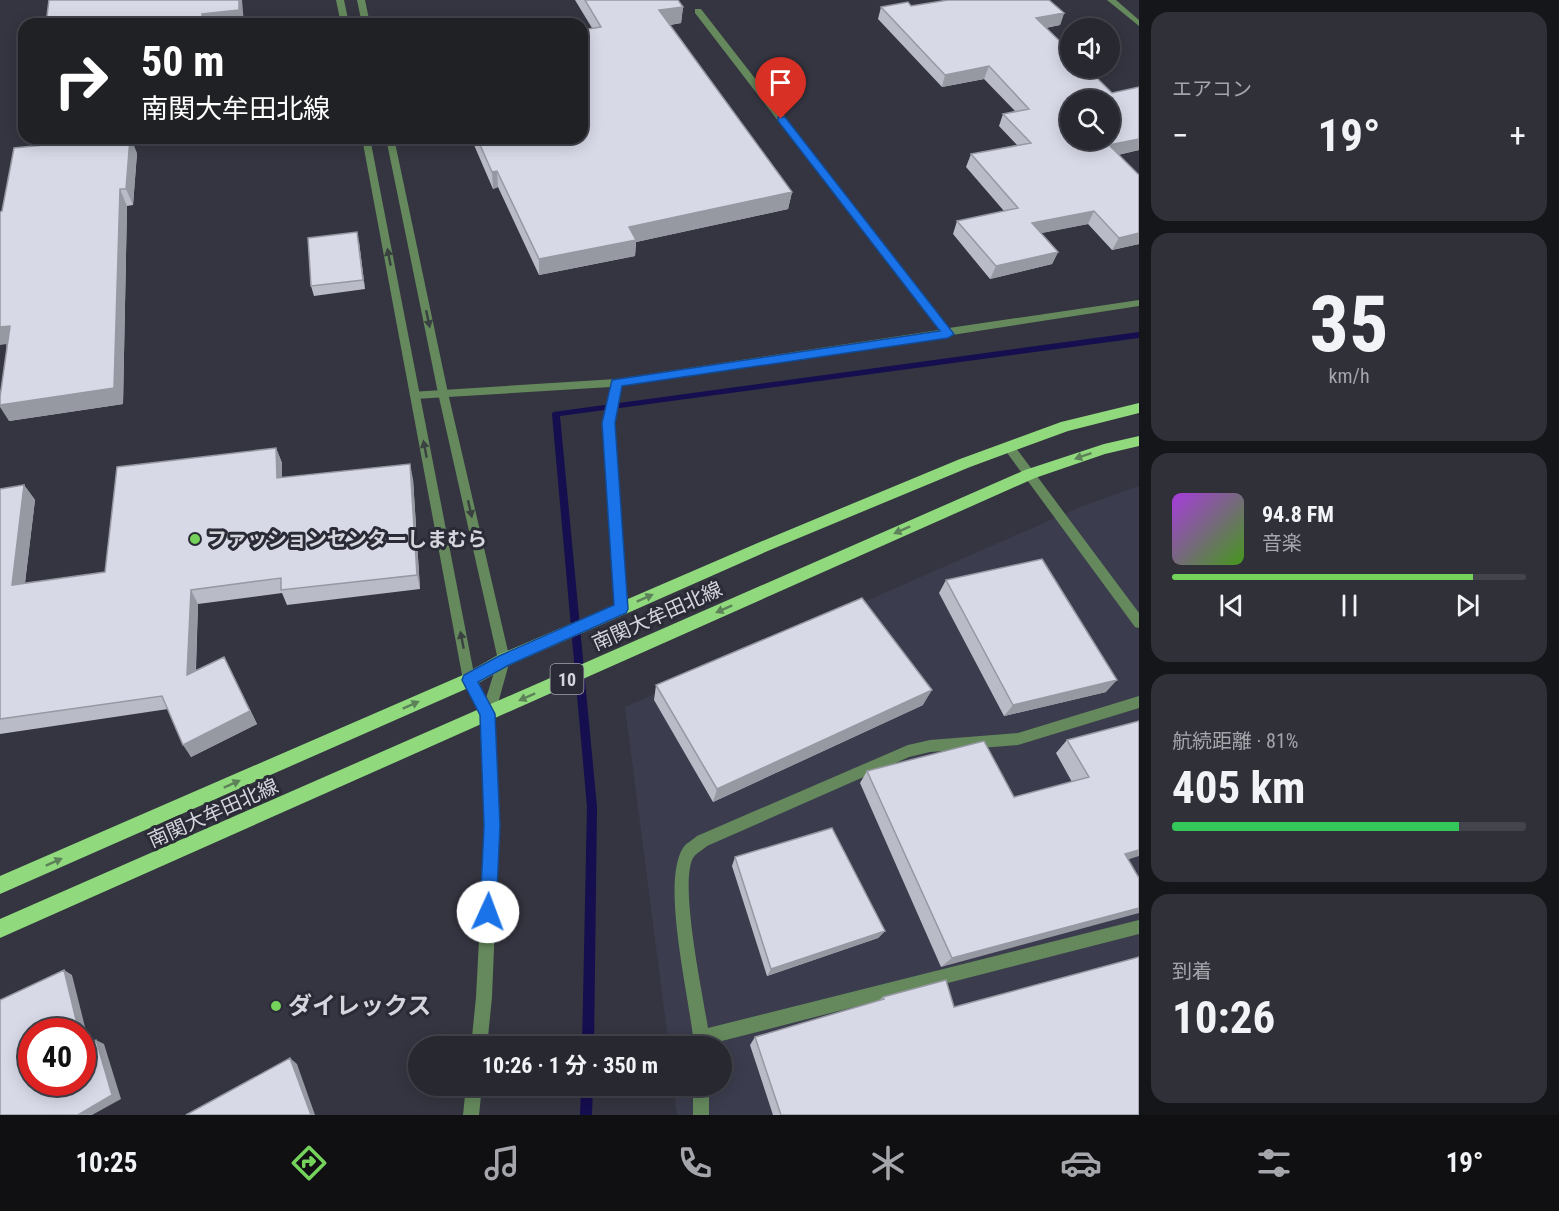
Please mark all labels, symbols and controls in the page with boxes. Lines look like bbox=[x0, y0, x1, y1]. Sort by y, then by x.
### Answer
map controls bbox=[1060, 18, 1120, 150]
button: sound bbox=[1060, 18, 1120, 78]
text: 50 m bbox=[141, 37, 224, 86]
icon: right bbox=[42, 42, 120, 120]
pin bbox=[755, 57, 806, 119]
icon: arrive bbox=[764, 66, 797, 99]
text: エアコン bbox=[1172, 77, 1252, 101]
button: search bbox=[1060, 90, 1120, 150]
text: 南関大牟田北線 bbox=[141, 93, 330, 125]
text: 19° bbox=[1318, 109, 1381, 162]
text: − bbox=[1172, 116, 1189, 155]
text: + bbox=[1510, 116, 1526, 155]
one-way arrow bbox=[384, 247, 393, 266]
text: 35 bbox=[1310, 279, 1388, 370]
one-way arrow bbox=[424, 309, 433, 328]
text: km/h bbox=[1328, 364, 1370, 388]
one-way arrow bbox=[420, 439, 429, 458]
one-way arrow bbox=[1074, 452, 1092, 462]
one-way arrow bbox=[465, 500, 475, 518]
text: 94.8 FM bbox=[1262, 502, 1334, 527]
one-way arrow bbox=[894, 525, 911, 534]
place label: ファッションセンターしまむら bbox=[207, 527, 487, 551]
text: 音楽 bbox=[1262, 531, 1302, 555]
marker: ファッションセンターしまむら bbox=[188, 532, 202, 546]
street label: 南関大牟田北線 bbox=[588, 577, 726, 655]
icon: previous bbox=[1215, 589, 1248, 622]
icon: pause bbox=[1333, 589, 1366, 622]
icon: next bbox=[1451, 589, 1484, 622]
one-way arrow bbox=[637, 593, 655, 603]
one-way arrow bbox=[715, 605, 733, 614]
one-way arrow bbox=[457, 631, 466, 650]
road number: 10 bbox=[550, 664, 584, 694]
one-way arrow bbox=[517, 692, 535, 702]
one-way arrow bbox=[402, 701, 419, 710]
text: 航続距離 · 81% bbox=[1172, 729, 1298, 753]
text: 405 km bbox=[1172, 761, 1305, 814]
street label: 南関大牟田北線 bbox=[144, 774, 282, 852]
one-way arrow bbox=[224, 779, 241, 788]
one-way arrow bbox=[45, 857, 63, 867]
position arrow bbox=[456, 880, 520, 944]
text: 到着 bbox=[1172, 959, 1212, 983]
text: 10:26 bbox=[1172, 991, 1275, 1044]
place label: ダイレックス bbox=[288, 992, 431, 1020]
marker: ダイレックス bbox=[269, 999, 283, 1013]
speed limit sign: 40 bbox=[18, 1018, 96, 1096]
text: 10:26 · 1 分 · 350 m bbox=[482, 1053, 658, 1078]
icon: directions bbox=[288, 1142, 330, 1184]
icon: music bbox=[481, 1142, 523, 1184]
icon: phone bbox=[674, 1142, 716, 1184]
icon: climate bbox=[867, 1142, 909, 1184]
icon: car bbox=[1060, 1142, 1102, 1184]
icon: filters bbox=[1253, 1142, 1295, 1184]
text: 10:25 bbox=[75, 1147, 137, 1179]
text: 19° bbox=[1446, 1147, 1483, 1179]

